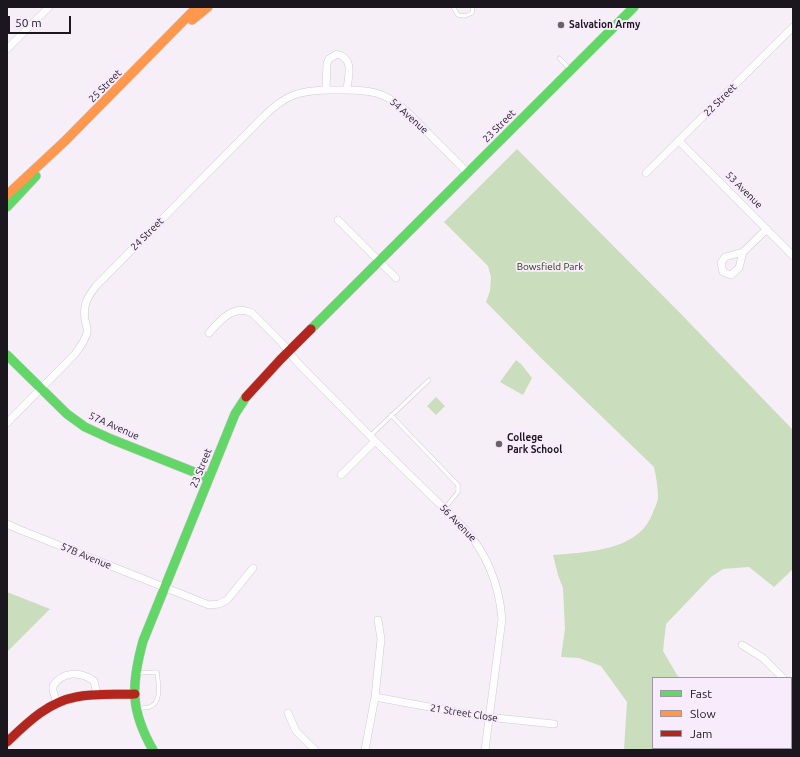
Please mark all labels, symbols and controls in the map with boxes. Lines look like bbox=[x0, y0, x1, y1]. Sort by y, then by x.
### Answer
scale bar bbox=[10, 8, 73, 34]
text: 50 m bbox=[15, 16, 42, 29]
place label: Salvation Army bbox=[569, 19, 640, 31]
marker: Salvation Army bbox=[556, 20, 566, 30]
street label: 25 Street bbox=[86, 67, 124, 105]
street label: 22 Street bbox=[701, 81, 739, 119]
street label: 54 Avenue bbox=[387, 96, 431, 136]
street label: 23 Street bbox=[480, 107, 518, 145]
street label: 53 Avenue bbox=[723, 169, 765, 211]
street label: 24 Street bbox=[128, 215, 166, 253]
park label: Bowsfield Park bbox=[517, 261, 583, 273]
street label: 57A Avenue bbox=[87, 410, 141, 442]
place label: College Park School bbox=[507, 432, 562, 456]
marker: College Park School bbox=[494, 439, 504, 449]
street label: 23 Street bbox=[188, 447, 214, 489]
street label: 56 Avenue bbox=[437, 502, 479, 544]
street label: 57B Avenue bbox=[59, 540, 113, 572]
legend bbox=[652, 677, 792, 749]
text: Fast bbox=[690, 687, 712, 700]
street label: 21 Street Close bbox=[429, 702, 499, 724]
text: Slow bbox=[690, 707, 716, 720]
text: Jam bbox=[690, 727, 712, 740]

